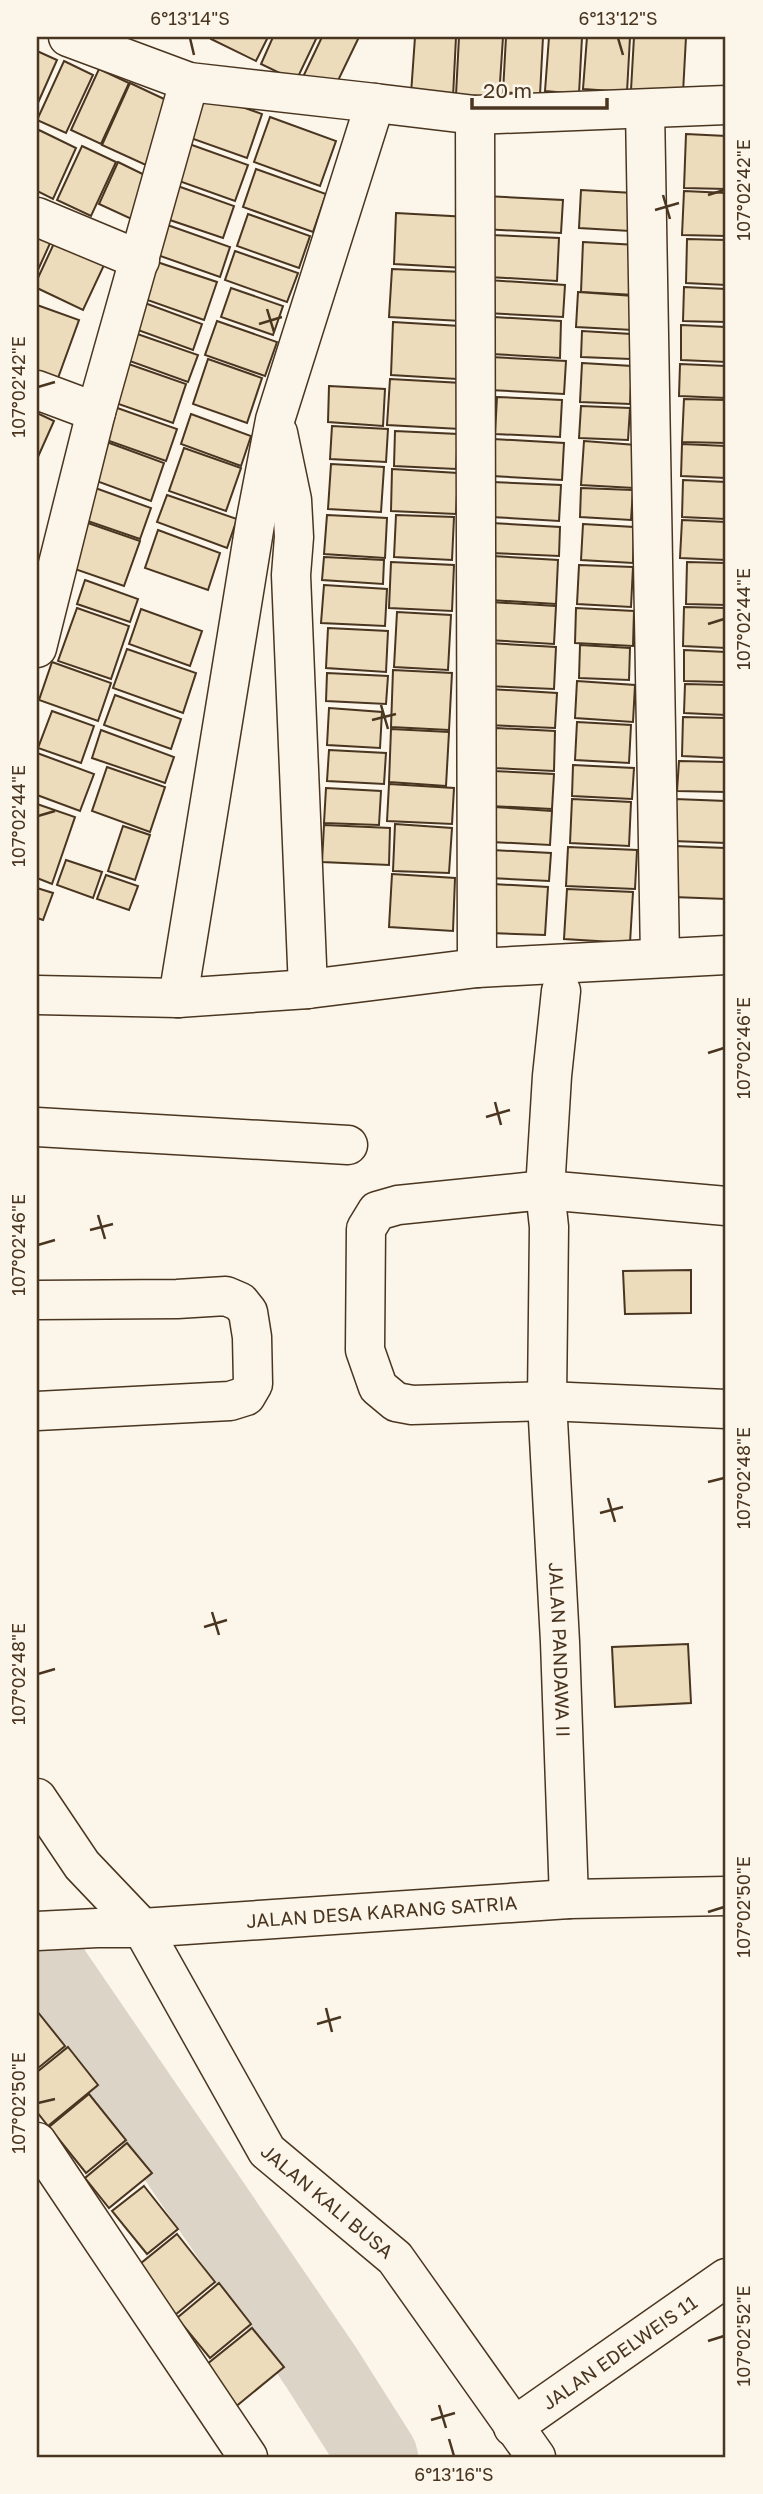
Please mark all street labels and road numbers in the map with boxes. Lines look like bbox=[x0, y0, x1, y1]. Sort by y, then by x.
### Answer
street label: JALAN PANDAWA II bbox=[545, 1562, 575, 1738]
street label: JALAN DESA KARANG SATRIA bbox=[245, 1891, 518, 1932]
street label: JALAN KALI BUSA bbox=[257, 2139, 398, 2263]
street label: JALAN EDELWEIS 11 bbox=[537, 2290, 701, 2414]

